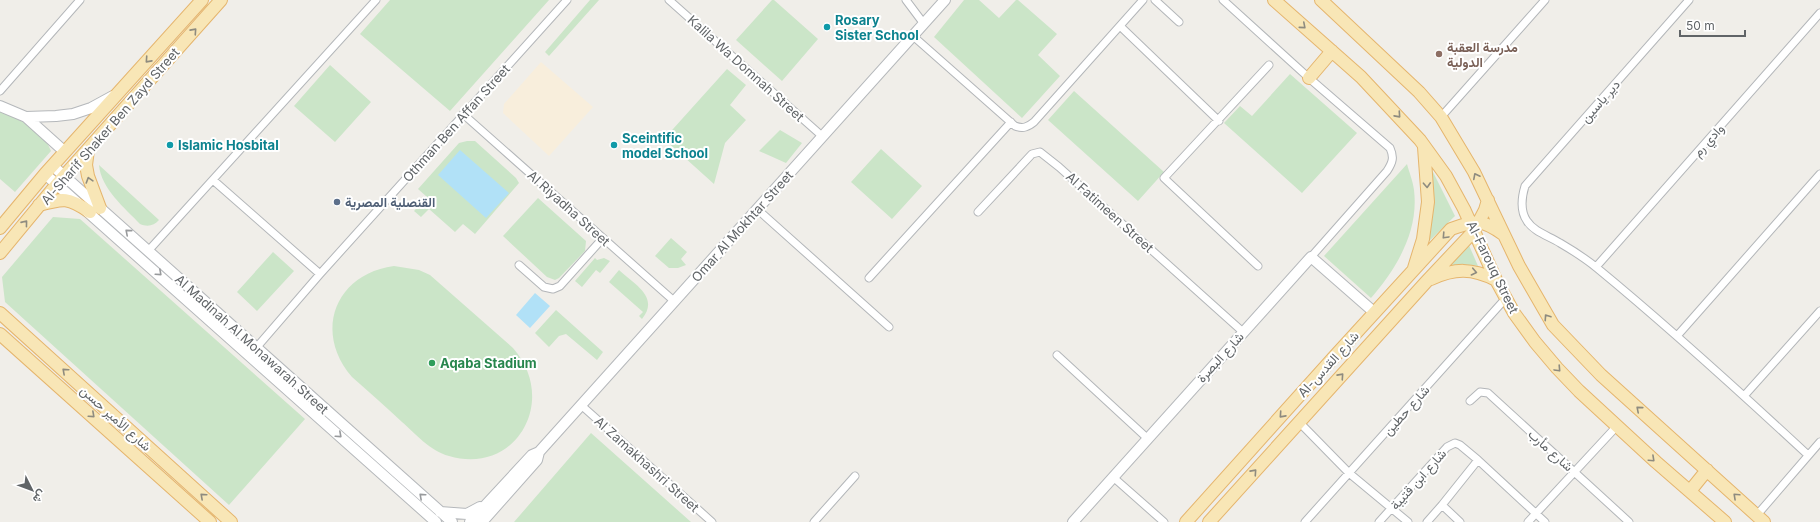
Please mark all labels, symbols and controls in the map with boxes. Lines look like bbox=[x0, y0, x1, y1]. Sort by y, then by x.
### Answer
street label: Kalila Wa Domnah Street bbox=[684, 11, 808, 125]
place label: Rosary Sister School bbox=[835, 12, 919, 43]
scale bar bbox=[1680, 12, 1745, 38]
text: 50 m bbox=[1686, 18, 1715, 33]
one-way arrow bbox=[1298, 21, 1306, 28]
marker: Rosary Sister School bbox=[822, 22, 832, 32]
one-way arrow bbox=[189, 28, 196, 36]
place label: مدرسة العقبة الدولية bbox=[1447, 39, 1518, 71]
street label: Al-Sharif Shaker Ben Zayd Street bbox=[38, 44, 182, 208]
marker: مدرسة العقبة الدولية bbox=[1434, 49, 1444, 59]
one-way arrow bbox=[145, 55, 153, 63]
street label: Othman Ben Affan Street bbox=[399, 61, 513, 185]
street label: دير ياسين bbox=[1577, 76, 1624, 126]
one-way arrow bbox=[1393, 110, 1400, 118]
street label: وادي رم bbox=[1689, 120, 1729, 162]
place label: Sceintific model School bbox=[622, 130, 708, 161]
place label: Islamic Hosbital bbox=[178, 137, 279, 153]
marker: Islamic Hosbital bbox=[165, 140, 175, 150]
marker: Sceintific model School bbox=[609, 140, 619, 150]
street label: Al Riyadha Street bbox=[525, 167, 613, 249]
street label: Omar Al Mokhtar Street bbox=[688, 167, 796, 285]
street label: Al Fatimeen Street bbox=[1063, 168, 1157, 256]
one-way arrow bbox=[1473, 173, 1481, 180]
one-way arrow bbox=[85, 176, 94, 183]
one-way arrow bbox=[1422, 182, 1431, 189]
place label: القنصلية المصرية bbox=[345, 194, 435, 211]
marker: القنصلية المصرية bbox=[332, 197, 342, 207]
street label: Al-Farouq Street bbox=[1464, 218, 1522, 316]
one-way arrow bbox=[20, 221, 27, 228]
one-way arrow bbox=[125, 229, 132, 236]
one-way arrow bbox=[1442, 231, 1450, 239]
one-way arrow bbox=[1471, 267, 1478, 276]
one-way arrow bbox=[154, 269, 161, 276]
street label: Al Madinah Al Monawarah Street bbox=[172, 271, 332, 417]
one-way arrow bbox=[1544, 314, 1552, 321]
street label: شارع البصرة bbox=[1193, 328, 1248, 387]
street label: Al-شارع القدس bbox=[1294, 328, 1363, 402]
place label: Aqaba Stadium bbox=[440, 355, 537, 371]
marker: Aqaba Stadium bbox=[427, 358, 437, 368]
one-way arrow bbox=[1554, 364, 1561, 372]
one-way arrow bbox=[62, 369, 69, 376]
one-way arrow bbox=[1337, 373, 1344, 381]
street label: شارع الأمير حسن bbox=[76, 382, 155, 456]
street label: شارع حطين bbox=[1379, 382, 1434, 440]
one-way arrow bbox=[1636, 406, 1644, 413]
one-way arrow bbox=[1279, 410, 1287, 418]
one-way arrow bbox=[87, 411, 95, 418]
street label: Al Zamakhashri Street bbox=[591, 413, 703, 515]
street label: شارع مأرب bbox=[1524, 426, 1577, 476]
one-way arrow bbox=[334, 430, 342, 437]
street label: شارع ابن قتيبة bbox=[1387, 445, 1451, 514]
one-way arrow bbox=[1648, 454, 1655, 461]
north arrow bbox=[12, 470, 52, 510]
one-way arrow bbox=[1249, 470, 1256, 477]
text: ش bbox=[30, 487, 49, 506]
one-way arrow bbox=[200, 493, 207, 500]
one-way arrow bbox=[1733, 493, 1740, 500]
one-way arrow bbox=[420, 494, 427, 501]

